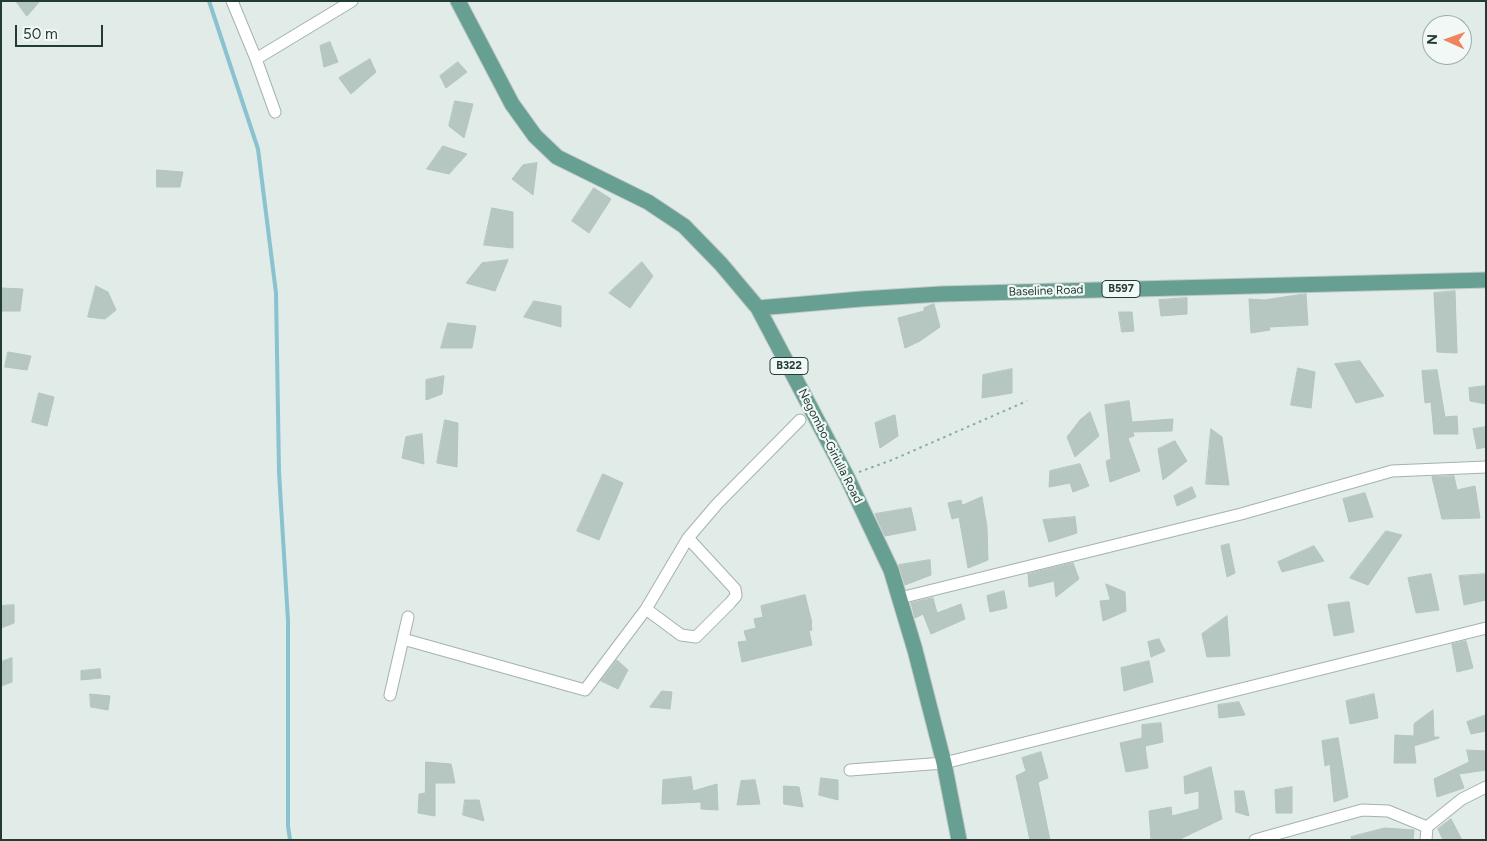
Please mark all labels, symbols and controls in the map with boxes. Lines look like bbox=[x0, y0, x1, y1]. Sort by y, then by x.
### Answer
scale bar bbox=[18, 15, 105, 47]
north arrow bbox=[1422, 15, 1472, 65]
text: 50 m bbox=[23, 25, 58, 43]
text: N bbox=[1424, 34, 1441, 45]
road number: B597 bbox=[1102, 280, 1140, 298]
street label: Baseline Road bbox=[1008, 282, 1084, 300]
road number: B322 bbox=[770, 358, 808, 374]
street label: Negombo-Giriulla Road bbox=[795, 386, 865, 506]

